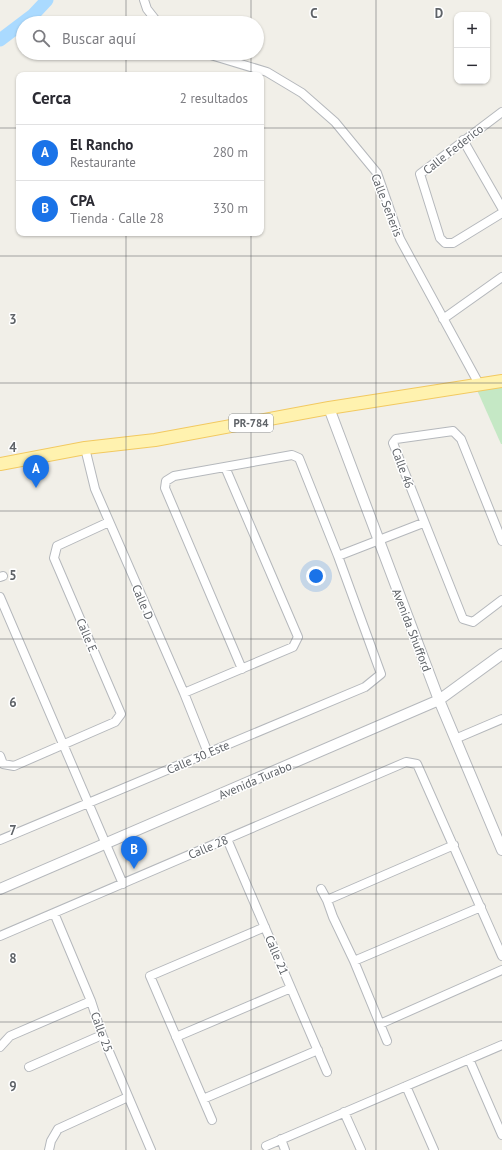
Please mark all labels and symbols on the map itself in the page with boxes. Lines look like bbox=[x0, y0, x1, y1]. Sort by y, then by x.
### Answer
text: C bbox=[310, 5, 318, 22]
text: D bbox=[435, 5, 443, 22]
street label: Calle Federico bbox=[420, 121, 486, 177]
street label: Calle Señeris bbox=[368, 171, 406, 239]
text: 3 bbox=[9, 311, 17, 328]
road number: PR-784 bbox=[229, 414, 273, 432]
text: 4 bbox=[9, 439, 17, 456]
street label: Calle 46 bbox=[389, 446, 417, 490]
pin: A bbox=[23, 455, 49, 488]
your location bbox=[306, 566, 326, 586]
text: 5 bbox=[9, 567, 17, 584]
street label: Calle D bbox=[129, 582, 157, 622]
street label: Avenida Shufford bbox=[389, 586, 435, 674]
street label: Calle E bbox=[73, 616, 101, 654]
text: 6 bbox=[9, 694, 17, 711]
street label: Calle 30 Este bbox=[164, 737, 232, 777]
street label: Avenida Turabo bbox=[216, 758, 294, 802]
text: 7 bbox=[9, 822, 17, 839]
street label: Calle 28 bbox=[186, 832, 230, 862]
pin: B bbox=[121, 836, 147, 869]
street label: Calle 21 bbox=[262, 933, 292, 977]
text: 8 bbox=[9, 950, 17, 967]
street label: Calle 25 bbox=[88, 1010, 116, 1054]
text: 9 bbox=[9, 1078, 17, 1095]

